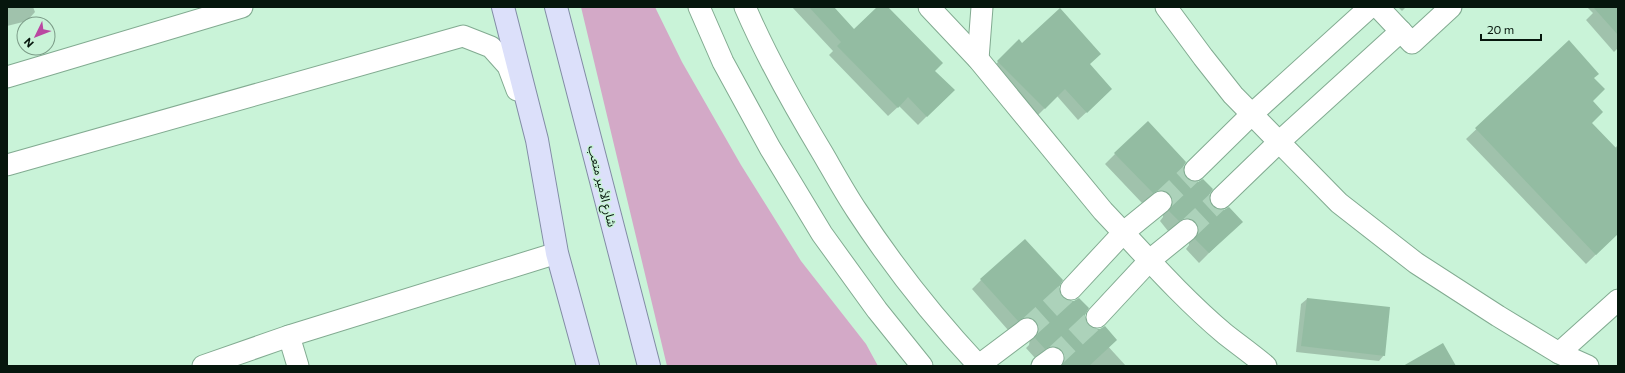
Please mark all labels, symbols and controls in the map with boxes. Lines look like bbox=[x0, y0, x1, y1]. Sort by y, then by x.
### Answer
north arrow bbox=[16, 16, 56, 56]
scale bar bbox=[1481, 16, 1541, 42]
text: 20 m bbox=[1487, 22, 1514, 36]
text: N bbox=[21, 36, 36, 51]
street label: شارع الأمير متعب bbox=[583, 144, 620, 229]

